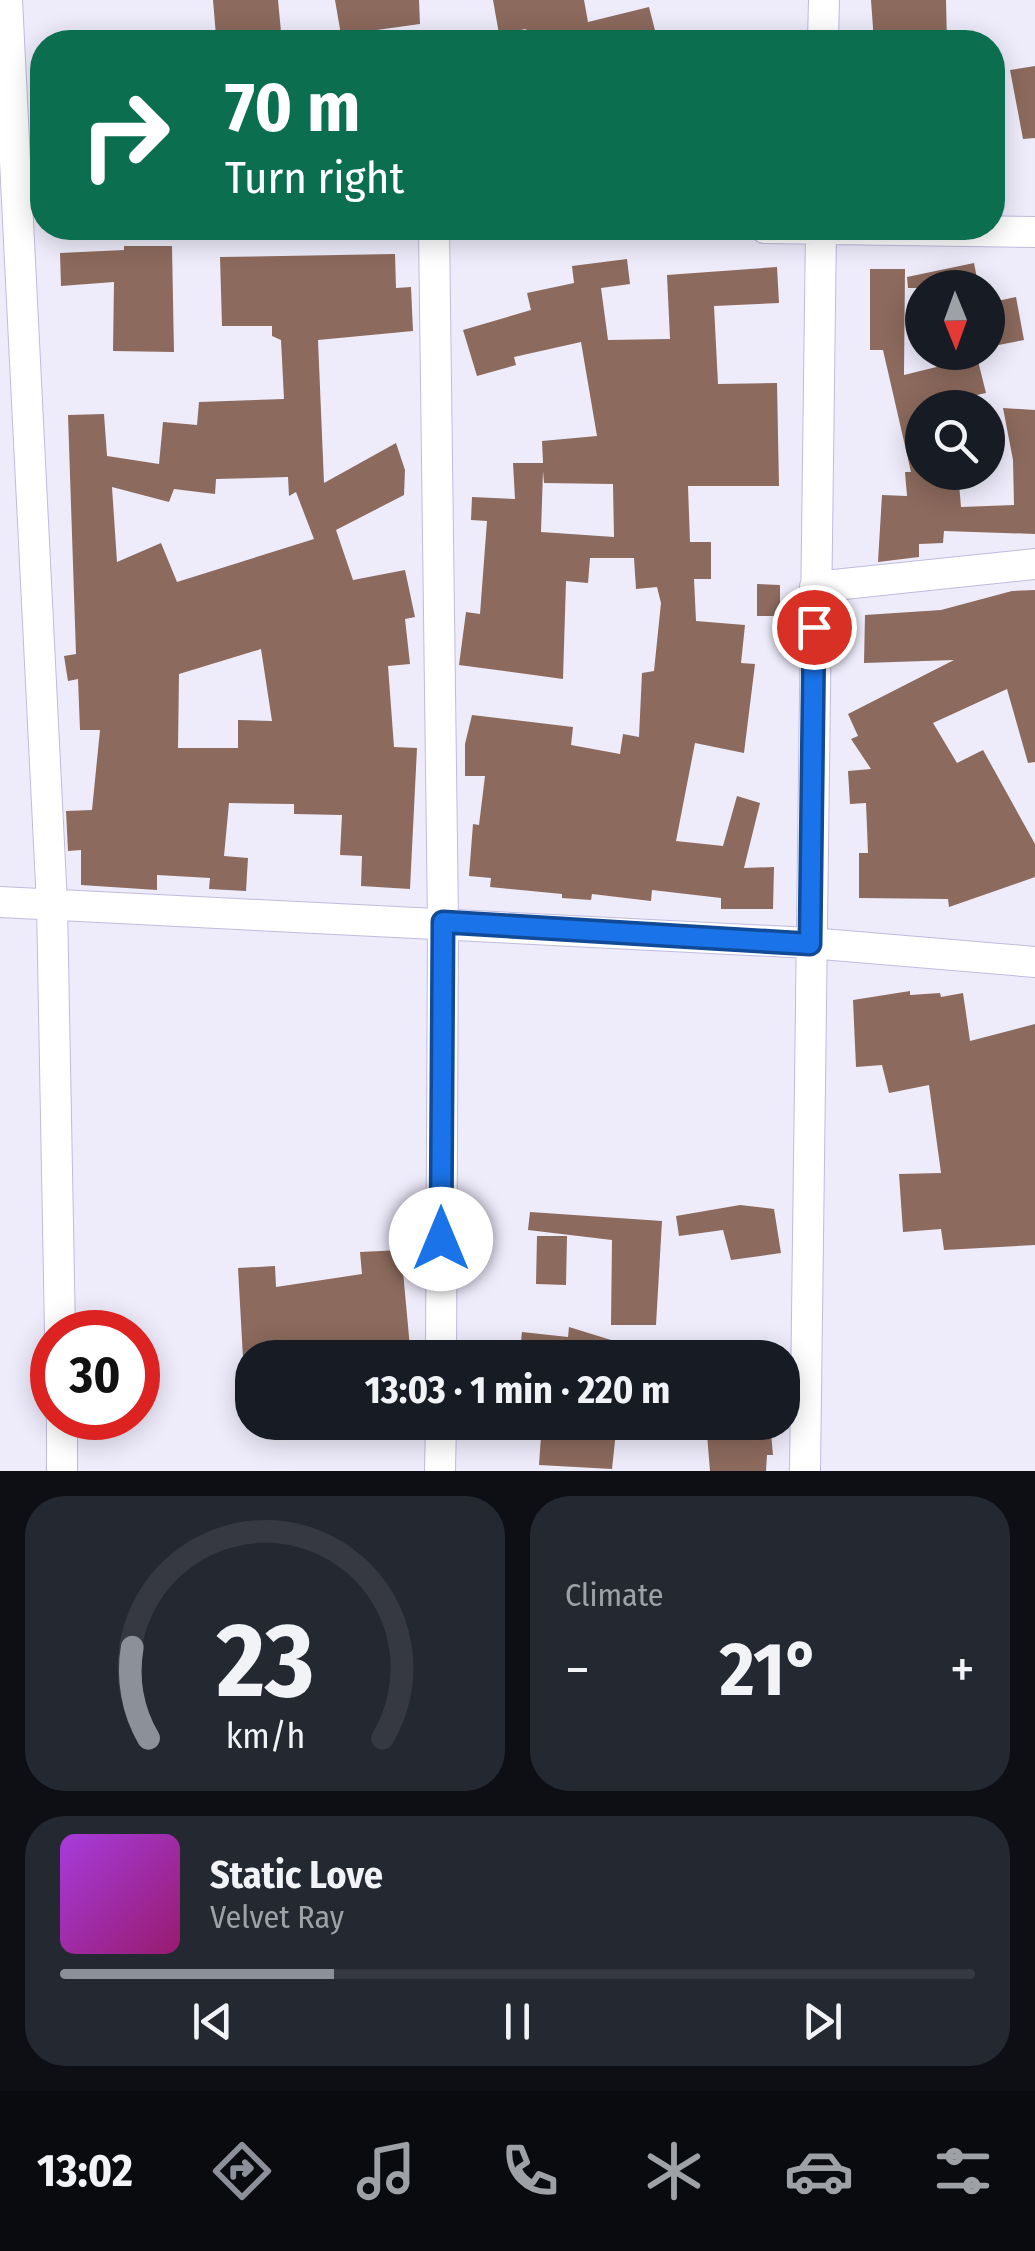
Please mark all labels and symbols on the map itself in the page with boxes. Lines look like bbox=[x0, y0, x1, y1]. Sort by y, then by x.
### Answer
north arrow bbox=[905, 270, 1005, 370]
pin bbox=[772, 585, 857, 670]
position arrow bbox=[389, 1187, 493, 1291]
speed limit sign: 30 bbox=[30, 1310, 160, 1440]

